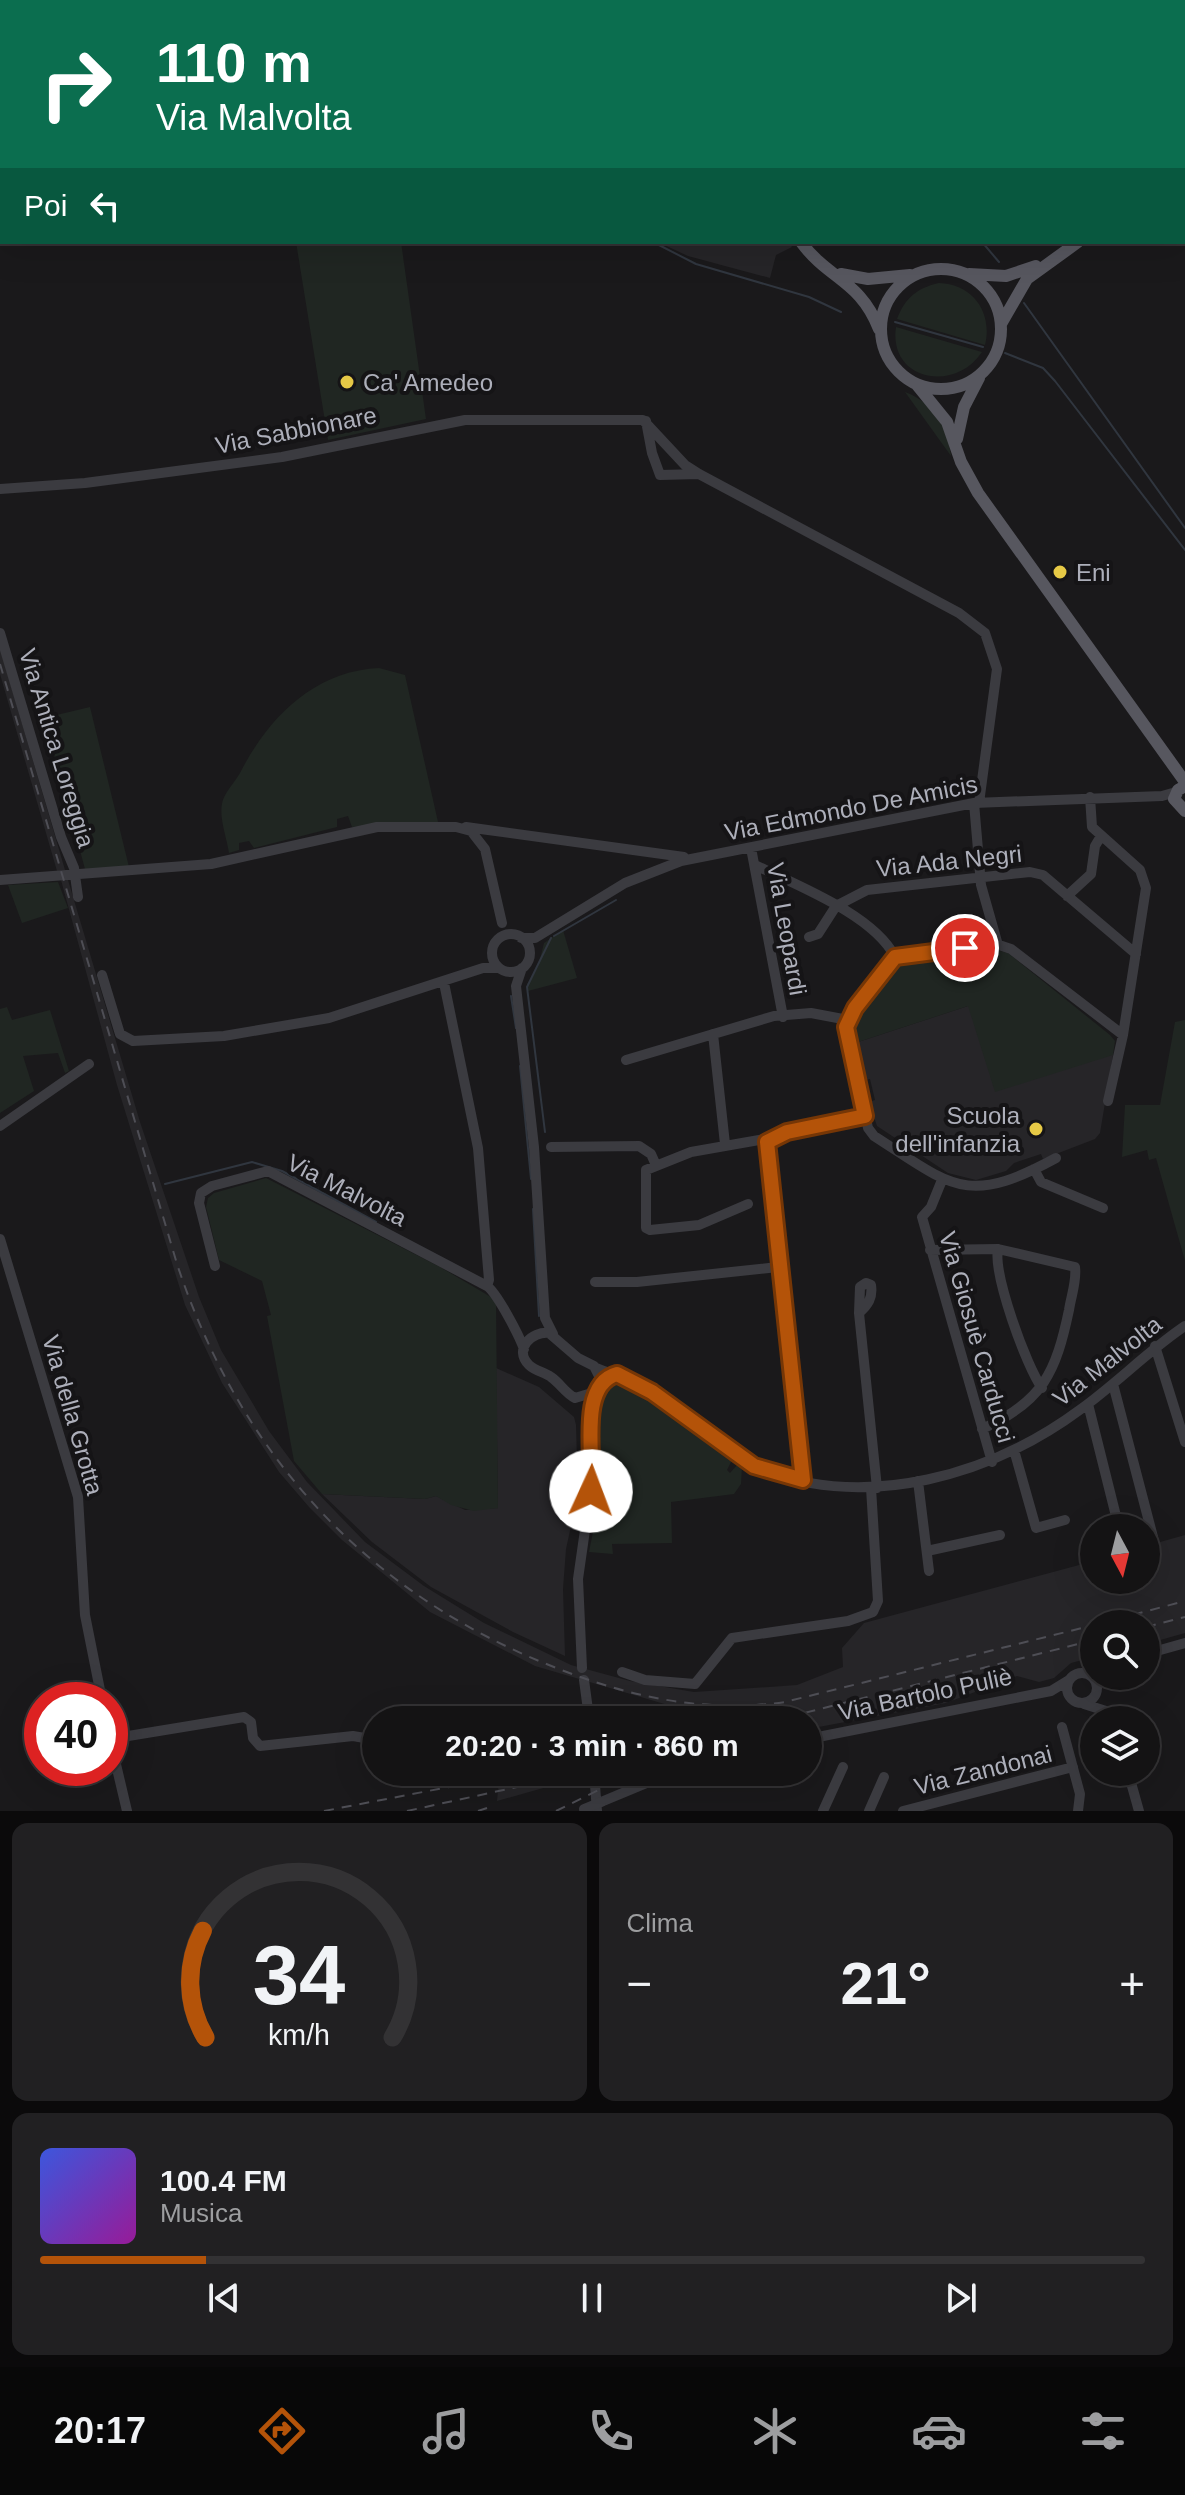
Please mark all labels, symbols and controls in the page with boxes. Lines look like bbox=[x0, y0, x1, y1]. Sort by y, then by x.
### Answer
text: 110 m bbox=[156, 31, 312, 94]
icon: right bbox=[24, 32, 128, 136]
text: Via Malvolta bbox=[156, 97, 351, 138]
icon: left bbox=[83, 184, 127, 228]
text: Poi bbox=[24, 189, 67, 222]
place label: Ca' Amedeo bbox=[363, 369, 493, 396]
marker: Ca' Amedeo bbox=[338, 373, 356, 391]
street label: Via Sabbionare bbox=[213, 401, 379, 459]
place label: Eni bbox=[1076, 559, 1111, 586]
marker: Eni bbox=[1051, 563, 1069, 581]
street label: Via Antica Loreggia bbox=[14, 645, 100, 851]
street label: Via Edmondo De Amicis bbox=[722, 770, 980, 846]
street label: Via Ada Negri bbox=[875, 840, 1023, 882]
street label: Via Leopardi bbox=[762, 861, 812, 997]
pin bbox=[931, 914, 999, 982]
icon: arrive bbox=[943, 926, 987, 970]
place label: Scuola dell'infanzia bbox=[895, 1102, 1021, 1157]
marker: Scuola dell'infanzia bbox=[1027, 1120, 1045, 1138]
street label: Via Malvolta bbox=[283, 1148, 412, 1232]
street label: Via Giosuè Carducci bbox=[934, 1228, 1020, 1446]
street label: Via Malvolta bbox=[1047, 1310, 1167, 1412]
street label: Via della Grotta bbox=[37, 1332, 109, 1499]
position arrow bbox=[549, 1449, 633, 1533]
north arrow bbox=[1080, 1514, 1160, 1594]
map controls bbox=[1080, 1514, 1160, 1786]
button: search bbox=[1080, 1610, 1160, 1690]
street label: Via Bartolo Puliè bbox=[836, 1662, 1014, 1726]
speed limit sign: 40 bbox=[24, 1682, 128, 1786]
button: layers bbox=[1080, 1706, 1160, 1786]
text: 20:20 · 3 min · 860 m bbox=[445, 1729, 739, 1762]
street label: Via Zandonai bbox=[911, 1740, 1055, 1800]
text: Clima bbox=[627, 1908, 693, 1938]
text: 34 bbox=[253, 1929, 346, 2022]
text: 21° bbox=[840, 1950, 931, 2017]
text: − bbox=[627, 1959, 652, 2008]
text: + bbox=[1119, 1959, 1145, 2008]
text: km/h bbox=[268, 2019, 330, 2051]
text: 100.4 FM bbox=[160, 2164, 287, 2197]
text: Musica bbox=[160, 2198, 242, 2228]
icon: previous bbox=[202, 2276, 246, 2320]
icon: pause bbox=[570, 2276, 614, 2320]
icon: next bbox=[939, 2276, 983, 2320]
icon: directions bbox=[254, 2403, 310, 2459]
icon: music bbox=[418, 2403, 474, 2459]
icon: phone bbox=[583, 2403, 639, 2459]
icon: climate bbox=[747, 2403, 803, 2459]
icon: car bbox=[911, 2403, 967, 2459]
icon: filters bbox=[1075, 2403, 1131, 2459]
text: 20:17 bbox=[54, 2410, 146, 2451]

